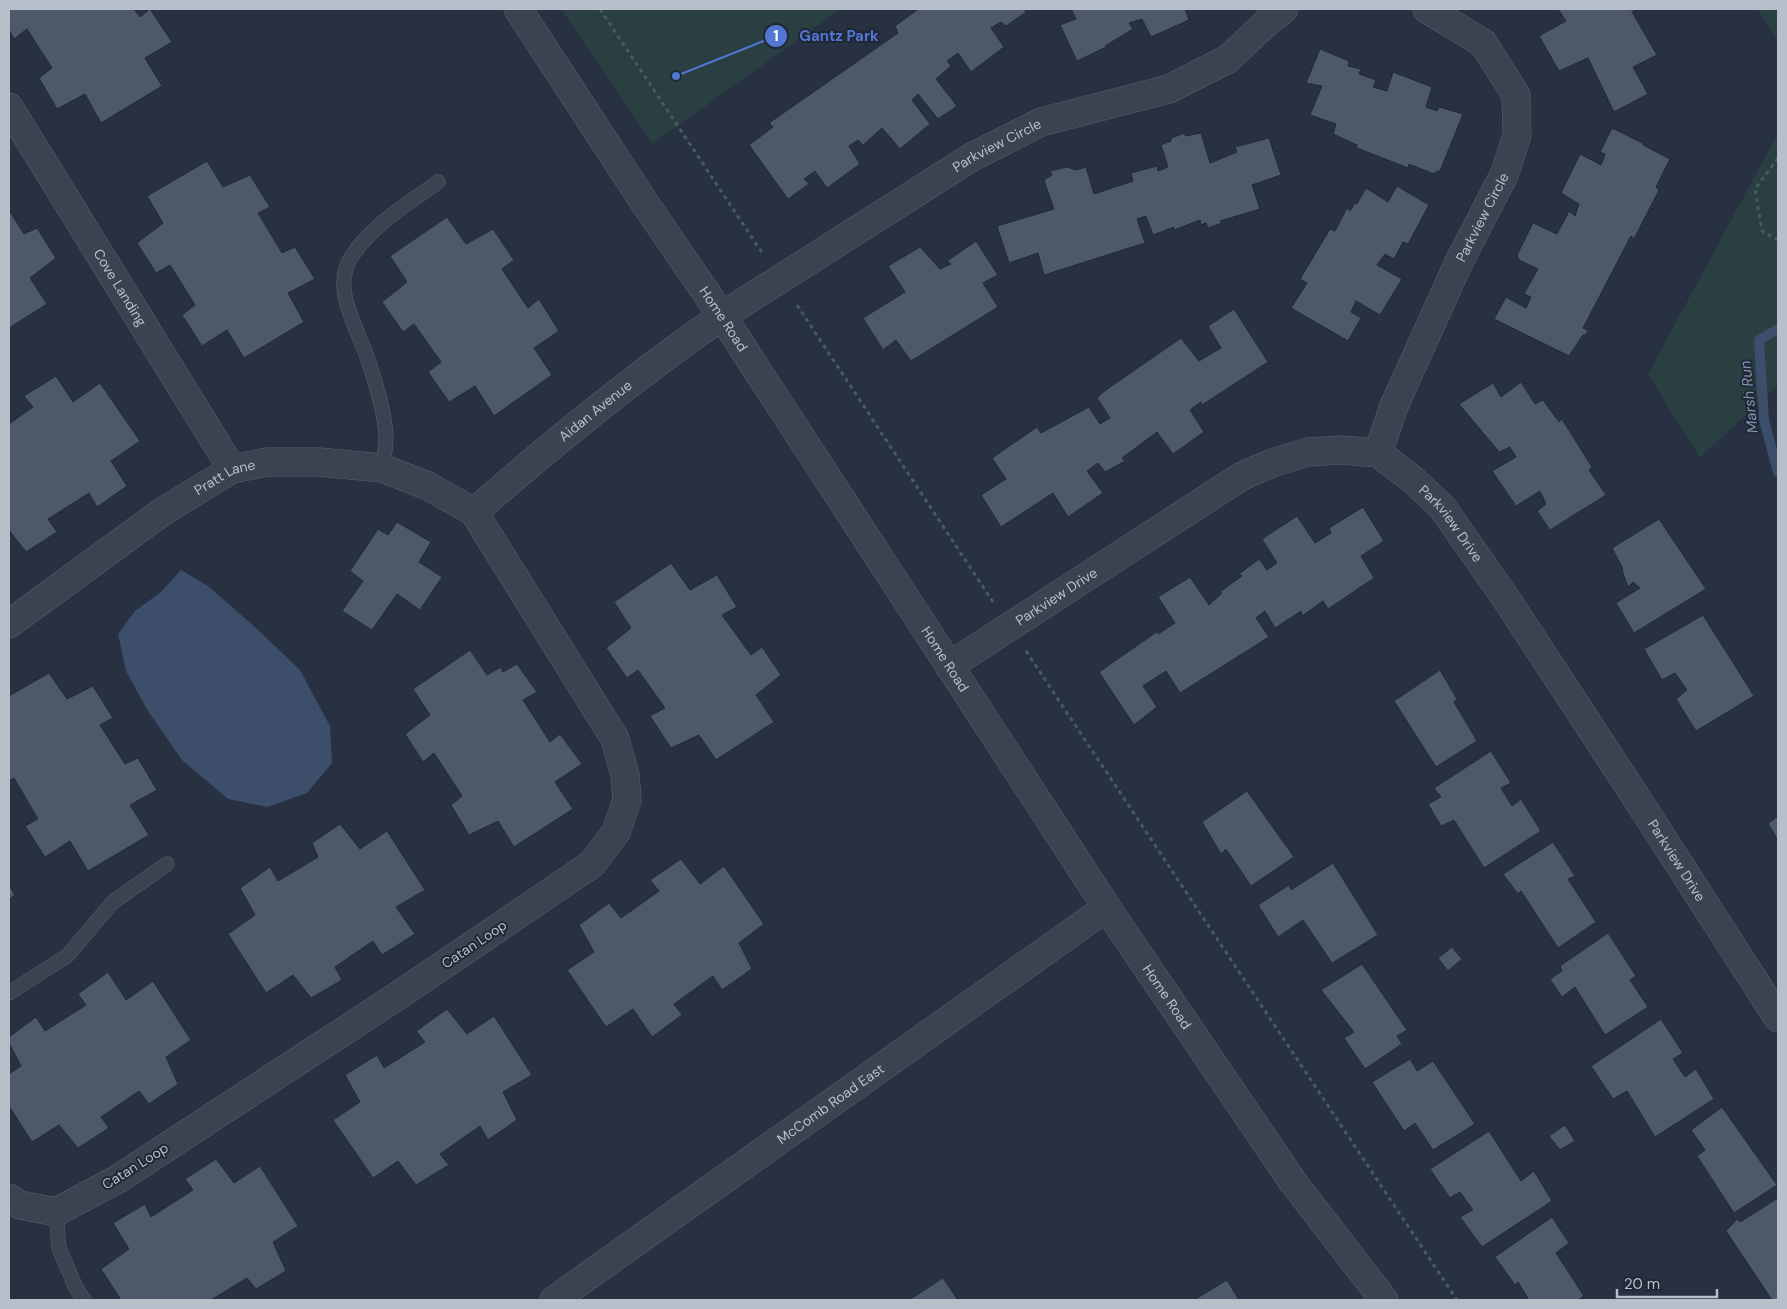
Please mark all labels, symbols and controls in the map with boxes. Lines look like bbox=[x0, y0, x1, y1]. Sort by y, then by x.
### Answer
callout: Gantz Park bbox=[764, 21, 888, 51]
text: 1 bbox=[773, 26, 779, 46]
text: Gantz Park bbox=[799, 26, 879, 46]
street label: Parkview Circle bbox=[949, 114, 1044, 176]
street label: Parkview Circle bbox=[1452, 170, 1513, 265]
street label: Cove Landing bbox=[90, 245, 151, 330]
street label: Home Road bbox=[695, 283, 752, 355]
water label: Marsh Run bbox=[1735, 359, 1763, 434]
street label: Aidan Avenue bbox=[555, 376, 635, 445]
street label: Pratt Lane bbox=[191, 456, 257, 499]
street label: Parkview Drive bbox=[1415, 481, 1487, 566]
street label: Parkview Drive bbox=[1012, 563, 1101, 629]
street label: Home Road bbox=[917, 623, 973, 695]
street label: Parkview Drive bbox=[1644, 816, 1710, 905]
street label: Catan Loop bbox=[438, 916, 510, 972]
street label: Home Road bbox=[1139, 961, 1196, 1033]
street label: McComb Road East bbox=[773, 1060, 887, 1148]
street label: Catan Loop bbox=[99, 1138, 172, 1193]
scale bar bbox=[1617, 1266, 1717, 1298]
text: 20 m bbox=[1624, 1274, 1660, 1294]

